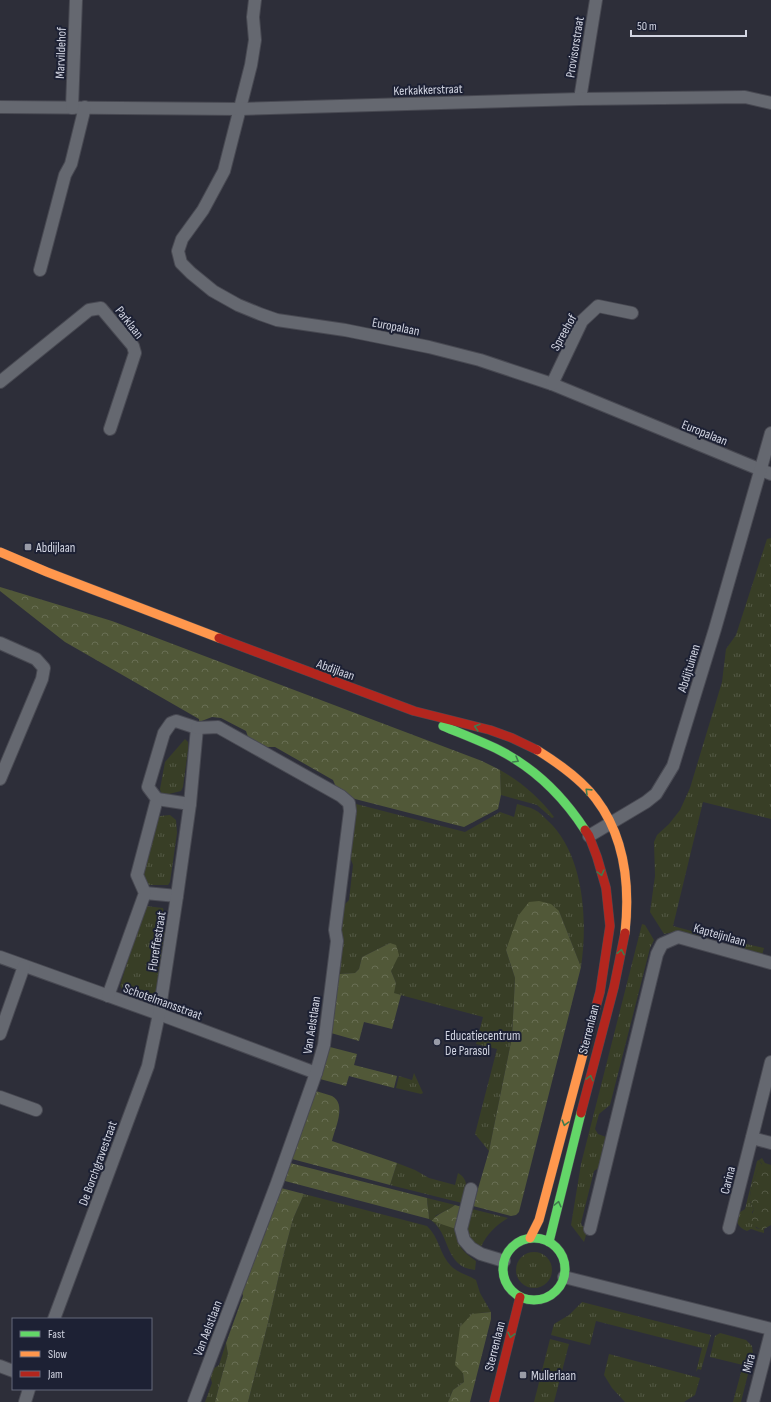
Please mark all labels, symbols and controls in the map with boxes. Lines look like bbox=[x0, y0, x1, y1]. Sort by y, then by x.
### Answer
scale bar bbox=[631, 12, 746, 38]
street label: Provisorstraat bbox=[562, 16, 588, 79]
text: 50 m bbox=[637, 19, 657, 34]
street label: Marvildehof bbox=[52, 27, 70, 79]
street label: Kerkakkerstraat bbox=[393, 81, 463, 99]
street label: Parklaan bbox=[112, 303, 147, 342]
street label: Spreehof bbox=[547, 311, 581, 354]
street label: Europalaan bbox=[371, 315, 421, 339]
street label: Europalaan bbox=[679, 417, 730, 449]
place label: Abdijlaan bbox=[35, 540, 75, 556]
marker: Abdijlaan bbox=[23, 542, 33, 552]
street label: Abdijtuinen bbox=[674, 642, 704, 695]
street label: Abdijlaan bbox=[314, 655, 357, 684]
one-way arrow bbox=[473, 723, 480, 732]
one-way arrow bbox=[512, 755, 519, 762]
one-way arrow bbox=[585, 788, 593, 796]
one-way arrow bbox=[597, 870, 605, 876]
street label: Floreffestraat bbox=[144, 910, 170, 972]
street label: Kapteijnlaan bbox=[692, 920, 748, 950]
one-way arrow bbox=[616, 948, 624, 955]
street label: Schotelmansstraat bbox=[121, 980, 204, 1024]
street label: Van Aelstlaan bbox=[300, 995, 324, 1055]
street label: Sterrenlaan bbox=[575, 1003, 603, 1056]
place label: Educatiecentrum De Parasol bbox=[445, 1028, 520, 1059]
marker: Educatiecentrum De Parasol bbox=[432, 1037, 442, 1047]
one-way arrow bbox=[586, 1075, 594, 1081]
street label: De Borchgravestraat bbox=[75, 1119, 121, 1208]
one-way arrow bbox=[561, 1119, 570, 1126]
street label: Carina bbox=[717, 1165, 739, 1196]
one-way arrow bbox=[553, 1201, 562, 1208]
street label: Van Aelstlaan bbox=[190, 1298, 226, 1358]
legend bbox=[12, 1318, 152, 1390]
street label: Sterrenlaan bbox=[481, 1320, 509, 1373]
text: Fast bbox=[48, 1327, 65, 1342]
one-way arrow bbox=[507, 1331, 516, 1338]
text: Slow bbox=[48, 1347, 67, 1362]
street label: Mira bbox=[739, 1352, 759, 1374]
text: Jam bbox=[47, 1367, 63, 1382]
place label: Mullerlaan bbox=[531, 1368, 576, 1384]
marker: Mullerlaan bbox=[518, 1370, 528, 1380]

